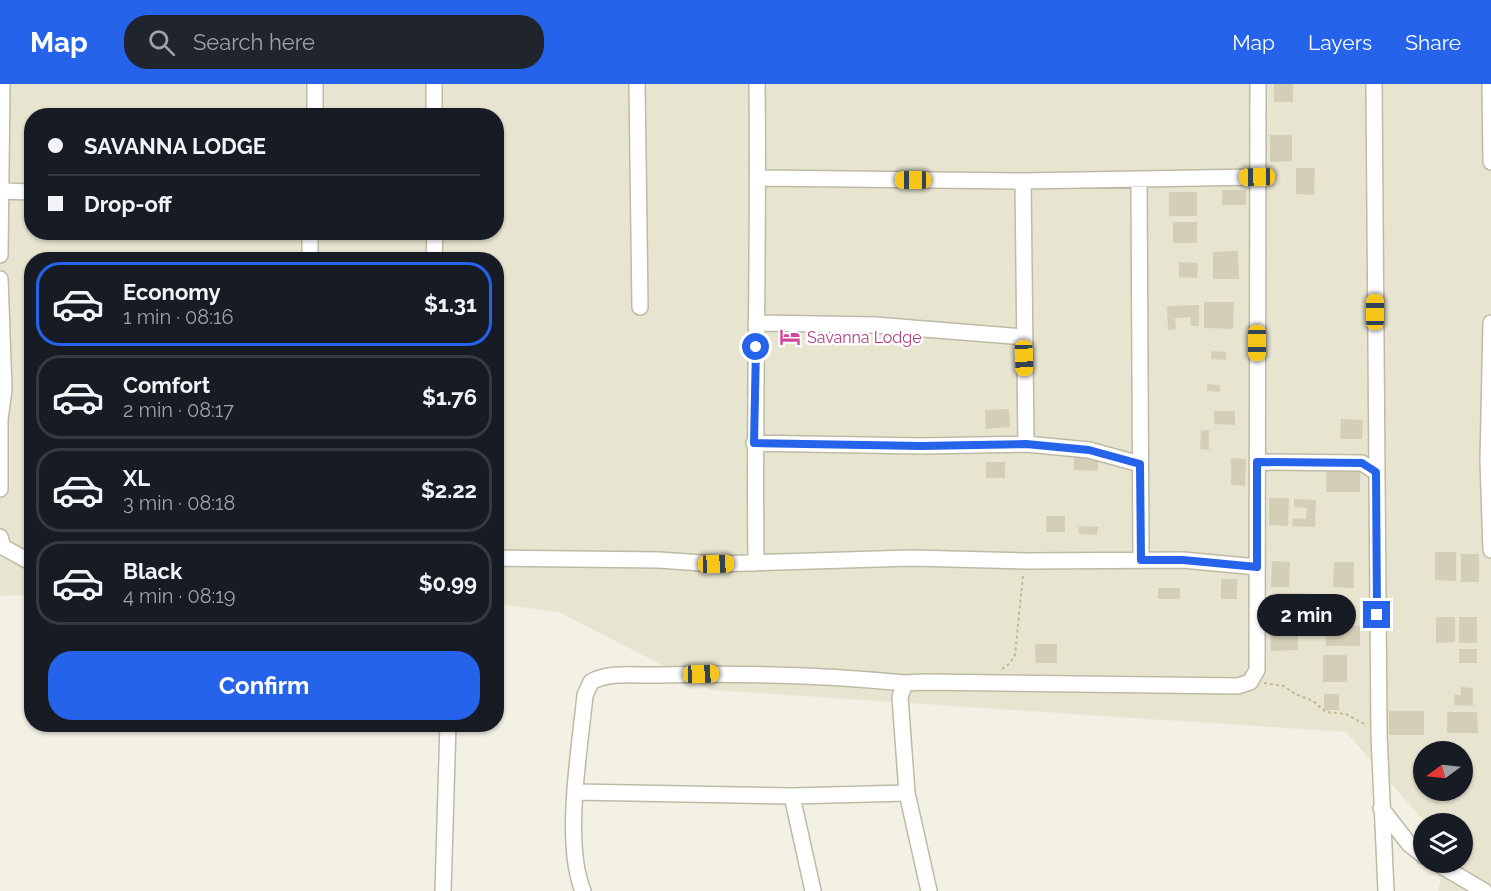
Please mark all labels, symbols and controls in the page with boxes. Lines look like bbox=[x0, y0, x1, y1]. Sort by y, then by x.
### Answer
search box bbox=[124, 15, 544, 69]
text: Map bbox=[30, 26, 88, 59]
icon: search bbox=[145, 26, 178, 59]
text: Search here bbox=[193, 29, 315, 55]
text: Map bbox=[1232, 30, 1275, 55]
text: Layers bbox=[1308, 30, 1372, 55]
text: Share bbox=[1405, 30, 1461, 55]
text: SAVANNA LODGE bbox=[84, 133, 266, 159]
car bbox=[1239, 168, 1275, 186]
car bbox=[895, 171, 931, 189]
text: Drop-off bbox=[84, 191, 172, 217]
icon: car bbox=[51, 277, 105, 331]
text: Economy bbox=[123, 279, 221, 305]
text: $1.31 bbox=[424, 291, 477, 317]
car bbox=[1366, 294, 1384, 330]
text: 1 min · 08:16 bbox=[123, 305, 234, 329]
hotel icon: Savanna Lodge bbox=[778, 325, 802, 349]
car bbox=[1248, 325, 1266, 361]
place label: Savanna Lodge bbox=[807, 328, 922, 347]
route start bbox=[742, 333, 769, 360]
car bbox=[1014, 340, 1034, 376]
icon: car bbox=[51, 370, 105, 424]
text: Comfort bbox=[123, 372, 210, 398]
text: $1.76 bbox=[422, 384, 477, 410]
text: 2 min · 08:17 bbox=[123, 398, 234, 422]
icon: car bbox=[51, 463, 105, 517]
text: XL bbox=[123, 465, 150, 491]
text: $2.22 bbox=[421, 477, 477, 503]
text: 3 min · 08:18 bbox=[123, 491, 235, 515]
car bbox=[698, 554, 734, 574]
icon: car bbox=[51, 556, 105, 610]
text: Black bbox=[123, 558, 182, 584]
text: $0.99 bbox=[419, 570, 477, 596]
text: 4 min · 08:19 bbox=[123, 584, 236, 608]
callout: 2 min bbox=[1257, 594, 1356, 636]
route end bbox=[1363, 601, 1390, 628]
text: 2 min bbox=[1281, 603, 1332, 627]
button: Confirm bbox=[48, 651, 480, 720]
car bbox=[683, 664, 719, 684]
north arrow bbox=[1413, 741, 1473, 801]
map controls bbox=[1413, 741, 1473, 873]
button: layers bbox=[1413, 813, 1473, 873]

